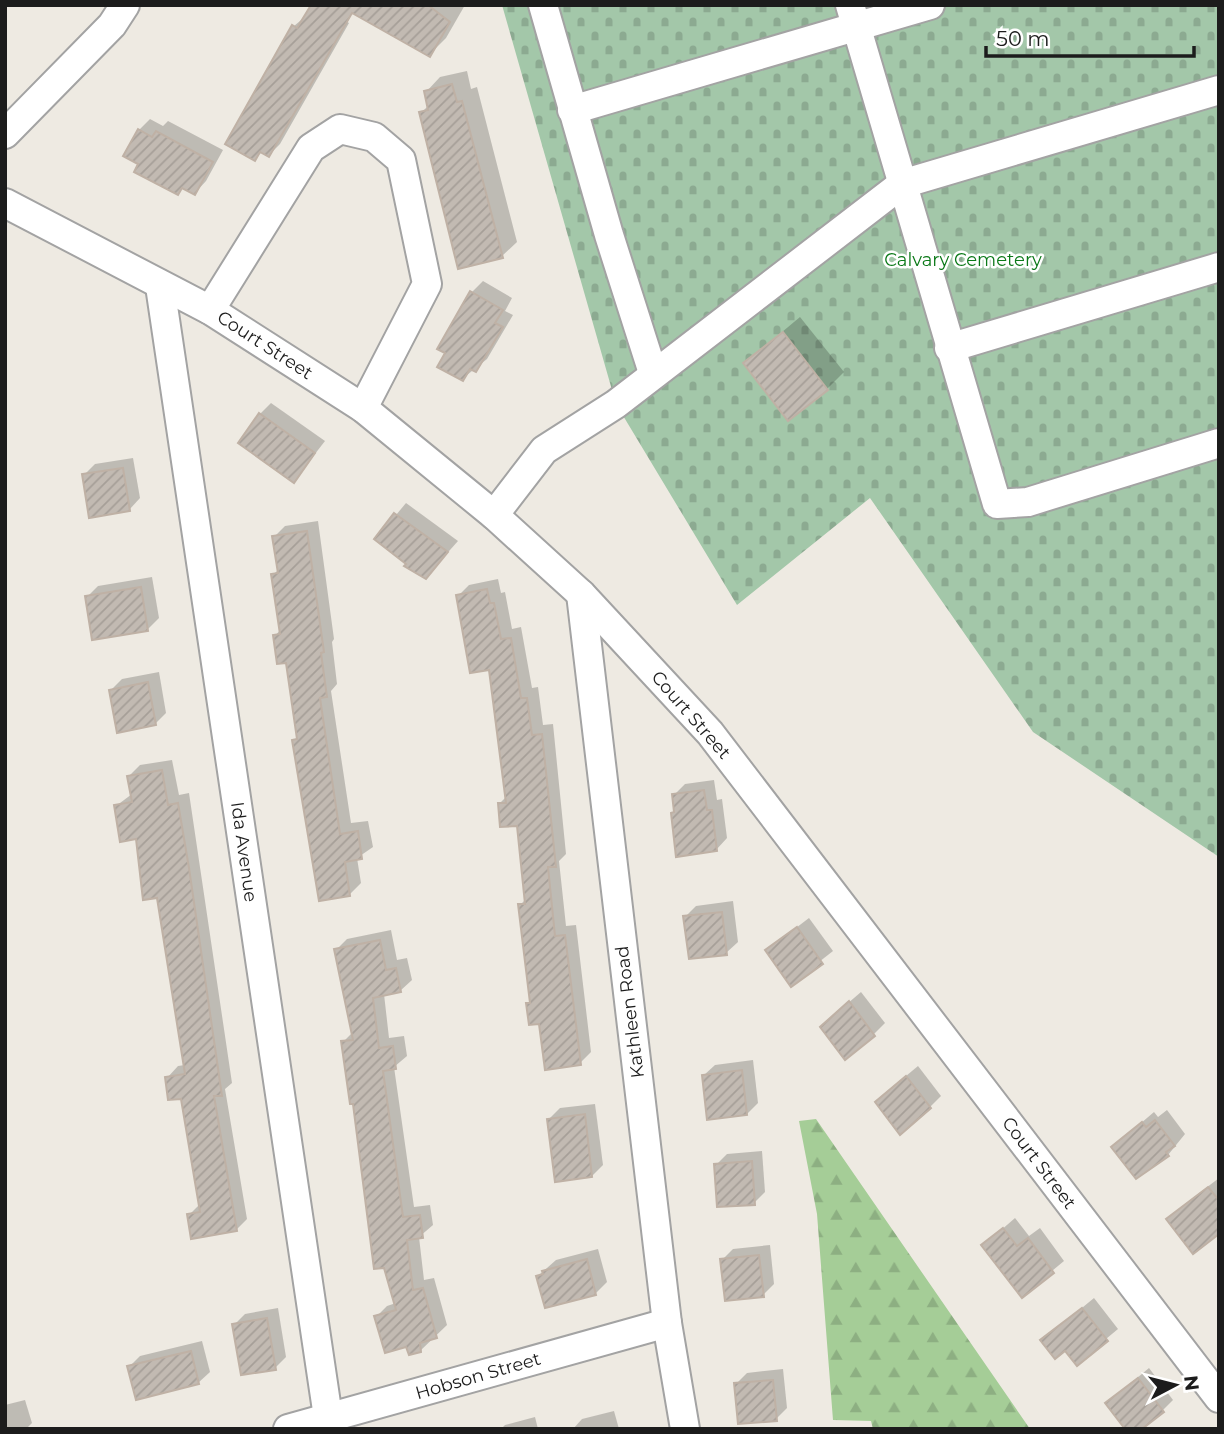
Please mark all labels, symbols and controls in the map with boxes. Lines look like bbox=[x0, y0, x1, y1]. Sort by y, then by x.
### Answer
scale bar bbox=[986, 14, 1194, 58]
text: 50 m bbox=[996, 26, 1050, 51]
park label: Calvary Cemetery bbox=[884, 249, 1042, 271]
street label: Court Street bbox=[213, 306, 317, 384]
street label: Court Street bbox=[647, 666, 735, 764]
street label: Ida Avenue bbox=[226, 801, 262, 904]
street label: Kathleen Road bbox=[611, 945, 649, 1079]
street label: Court Street bbox=[997, 1113, 1081, 1213]
street label: Hobson Street bbox=[413, 1348, 543, 1404]
north arrow bbox=[1140, 1350, 1210, 1420]
text: N bbox=[1179, 1374, 1204, 1392]

